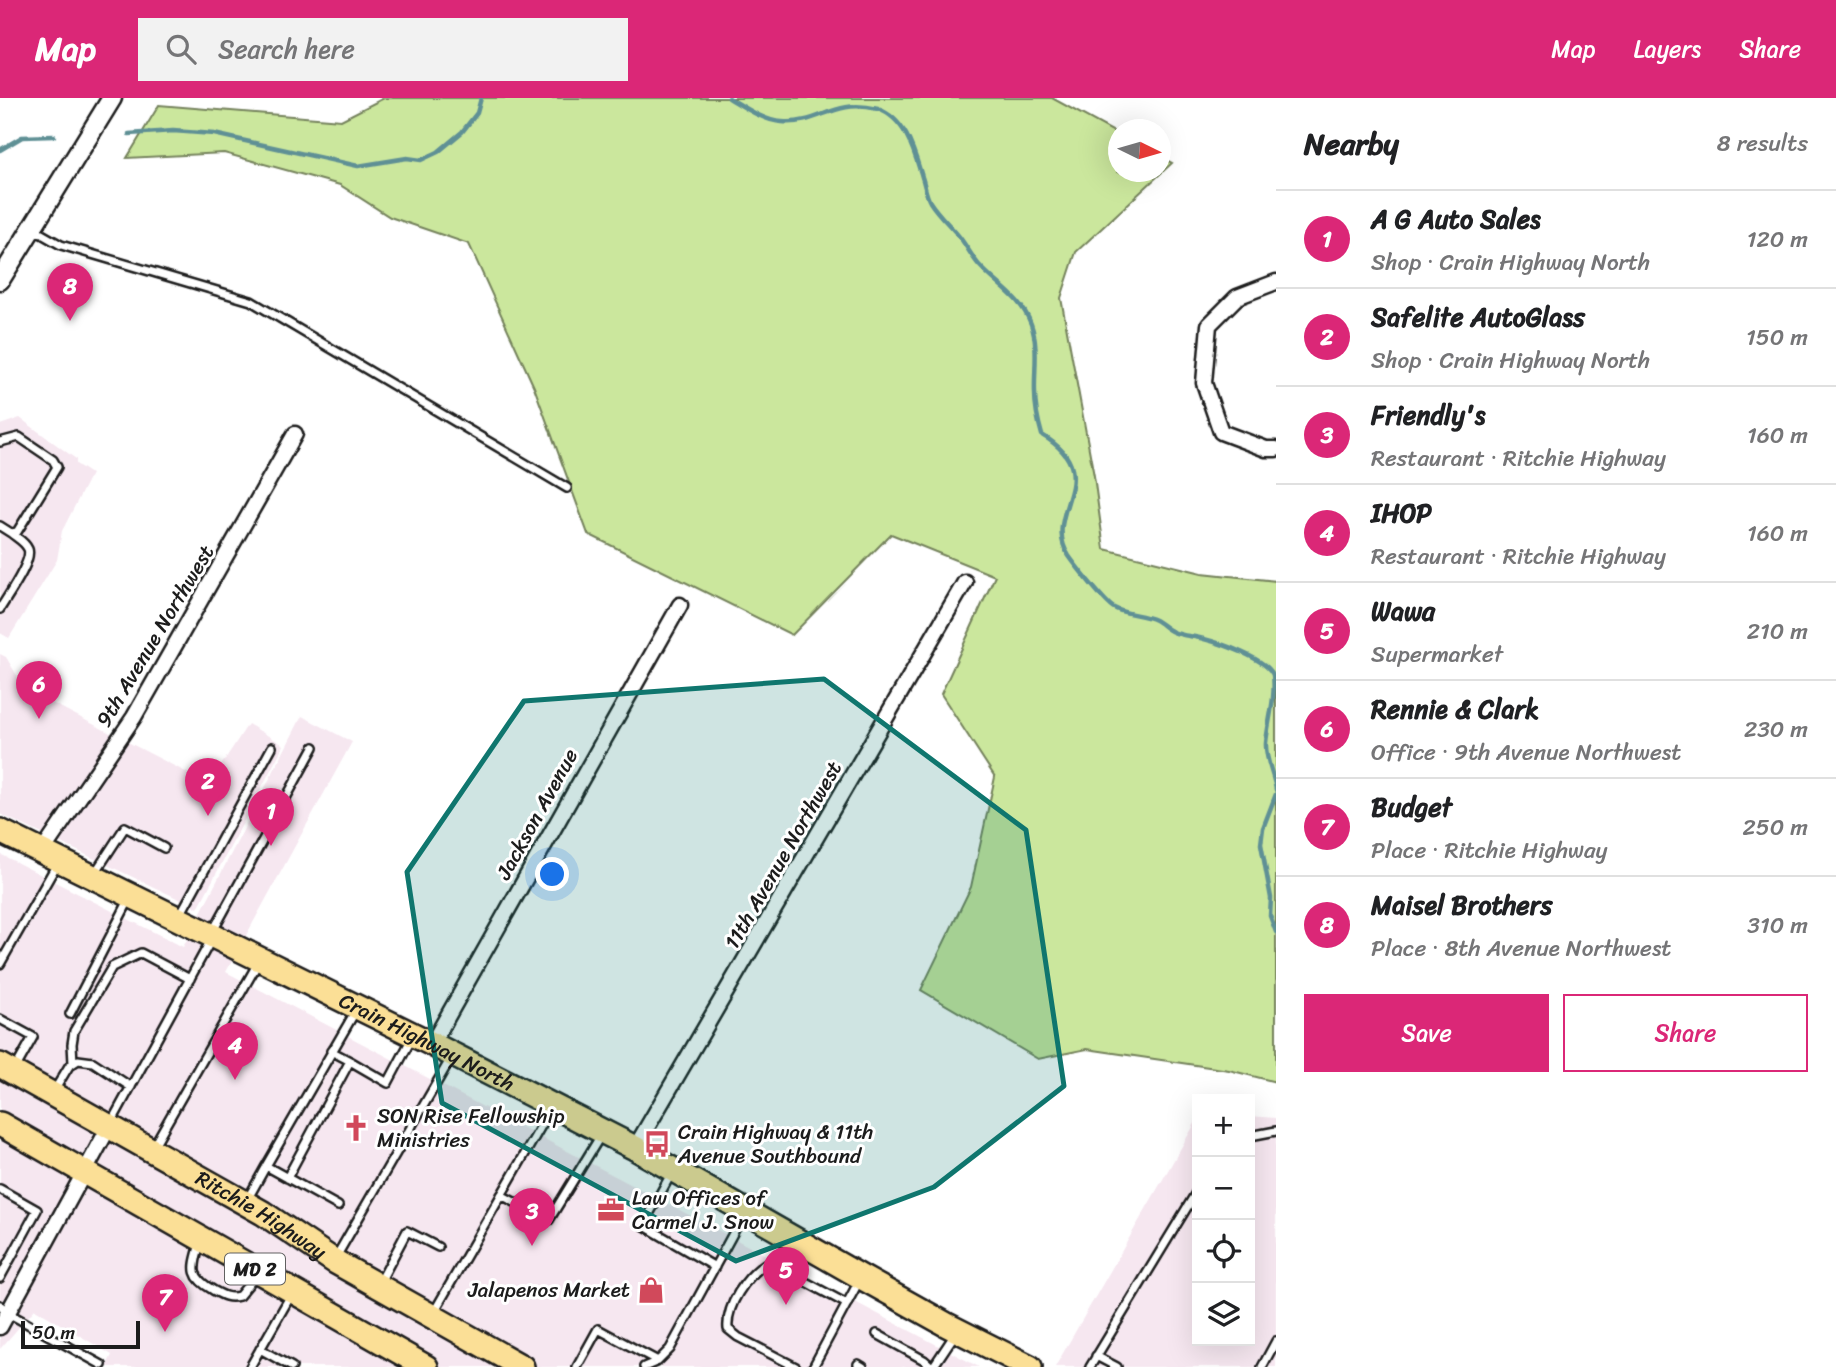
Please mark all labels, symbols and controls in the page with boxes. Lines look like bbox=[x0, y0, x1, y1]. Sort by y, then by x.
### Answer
search box bbox=[138, 18, 628, 81]
text: Map bbox=[35, 20, 96, 78]
text: Search here bbox=[218, 26, 355, 72]
text: Map bbox=[1551, 28, 1596, 70]
text: Layers bbox=[1634, 28, 1701, 70]
text: Share bbox=[1739, 28, 1801, 70]
icon: search bbox=[162, 30, 200, 68]
text: Nearby bbox=[1304, 117, 1399, 171]
north arrow bbox=[1108, 119, 1171, 182]
text: 8 results bbox=[1717, 123, 1808, 164]
text: A G Auto Sales bbox=[1371, 196, 1541, 242]
text: 1 bbox=[1322, 219, 1332, 260]
text: 120 m bbox=[1747, 219, 1808, 260]
text: Shop · Crain Highway North bbox=[1371, 242, 1650, 283]
pin: 8 bbox=[47, 263, 93, 321]
text: Safelite AutoGlass bbox=[1371, 294, 1585, 340]
text: 2 bbox=[1320, 317, 1334, 358]
text: 150 m bbox=[1746, 317, 1808, 358]
text: Shop · Crain Highway North bbox=[1371, 340, 1650, 381]
text: Friendly's bbox=[1371, 392, 1485, 438]
text: 3 bbox=[1321, 415, 1333, 456]
text: 160 m bbox=[1747, 415, 1808, 456]
text: Restaurant · Ritchie Highway bbox=[1371, 438, 1666, 479]
text: IHOP bbox=[1371, 490, 1432, 536]
text: 4 bbox=[1320, 513, 1334, 554]
text: 160 m bbox=[1747, 513, 1808, 554]
text: Restaurant · Ritchie Highway bbox=[1371, 536, 1666, 577]
street label: 9th Avenue Northwest bbox=[85, 537, 225, 735]
text: Wawa bbox=[1371, 588, 1435, 634]
text: 5 bbox=[1320, 611, 1334, 652]
text: 210 m bbox=[1747, 611, 1808, 652]
text: Supermarket bbox=[1371, 634, 1503, 675]
pin: 6 bbox=[16, 661, 62, 719]
text: Rennie & Clark bbox=[1371, 686, 1539, 732]
text: 6 bbox=[1320, 709, 1334, 750]
text: 230 m bbox=[1744, 709, 1808, 750]
text: Office · 9th Avenue Northwest bbox=[1371, 732, 1681, 773]
street label: Jackson Avenue bbox=[485, 741, 589, 888]
street label: 11th Avenue Northwest bbox=[713, 753, 853, 957]
pin: 2 bbox=[185, 758, 231, 816]
text: Budget bbox=[1371, 784, 1452, 830]
pin: 1 bbox=[248, 788, 294, 846]
text: 7 bbox=[1320, 807, 1334, 848]
text: 250 m bbox=[1742, 807, 1808, 848]
text: Place · Ritchie Highway bbox=[1371, 830, 1607, 871]
your location bbox=[535, 857, 569, 891]
text: Maisel Brothers bbox=[1371, 882, 1552, 928]
text: 8 bbox=[1320, 905, 1334, 946]
text: 310 m bbox=[1747, 905, 1808, 946]
text: Place · 8th Avenue Northwest bbox=[1371, 928, 1671, 969]
street label: Crain Highway North bbox=[332, 982, 521, 1102]
button: Save bbox=[1304, 994, 1549, 1072]
button: Share bbox=[1563, 994, 1808, 1072]
pin: 4 bbox=[212, 1022, 258, 1080]
map controls bbox=[1192, 1094, 1255, 1346]
button: + bbox=[1192, 1094, 1255, 1157]
place label: SON Rise Fellowship Ministries bbox=[377, 1097, 565, 1159]
church icon: SON Rise Fellowship Ministries bbox=[341, 1113, 371, 1143]
place label: Crain Highway & 11th Avenue Southbound bbox=[677, 1113, 873, 1175]
bus stop icon: Crain Highway & 11th Avenue Southbound bbox=[642, 1129, 672, 1159]
button: − bbox=[1192, 1157, 1255, 1220]
street label: Ritchie Highway bbox=[188, 1160, 335, 1270]
place label: Law Offices of Carmel J. Snow bbox=[632, 1179, 774, 1241]
pin: 3 bbox=[509, 1188, 555, 1246]
office icon: Law Offices of Carmel J. Snow bbox=[596, 1195, 626, 1225]
button: locate bbox=[1192, 1220, 1255, 1283]
pin: 5 bbox=[763, 1247, 809, 1305]
road number: MD 2 bbox=[225, 1254, 285, 1284]
place label: Jalapenos Market bbox=[467, 1271, 630, 1309]
pin: 7 bbox=[142, 1274, 188, 1332]
shop icon: Jalapenos Market bbox=[636, 1275, 666, 1305]
button: layers bbox=[1192, 1283, 1255, 1346]
text: 50 m bbox=[32, 1316, 75, 1349]
scale bar bbox=[21, 1318, 140, 1350]

